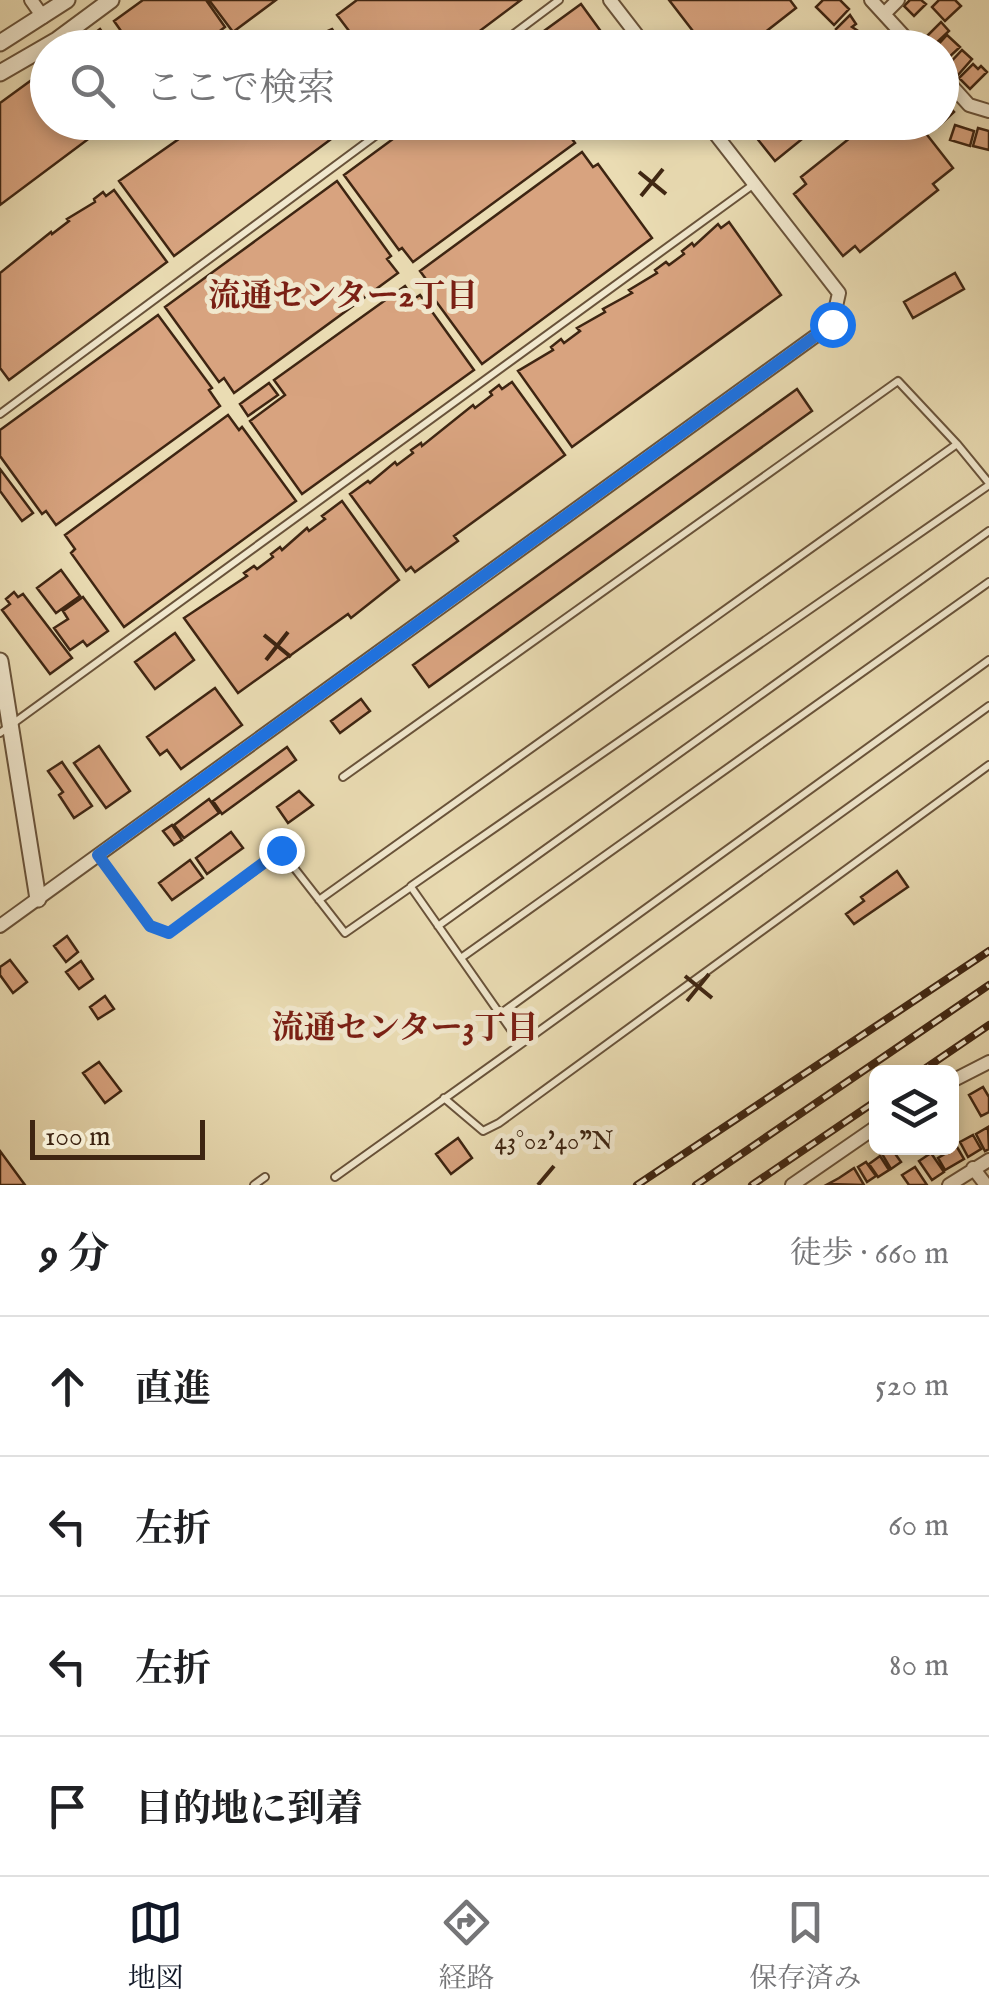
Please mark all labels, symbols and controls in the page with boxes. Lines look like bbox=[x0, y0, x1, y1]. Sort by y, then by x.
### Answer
search box bbox=[30, 30, 959, 140]
icon: search bbox=[65, 58, 120, 113]
text: ここで検索 bbox=[145, 66, 335, 114]
district label: 流通センター2丁目 bbox=[208, 277, 478, 318]
route start bbox=[810, 302, 856, 348]
route end bbox=[259, 828, 305, 874]
district label: 流通センター3丁目 bbox=[272, 1009, 538, 1050]
map controls bbox=[869, 1065, 959, 1155]
button: layers bbox=[869, 1065, 959, 1155]
scale bar bbox=[30, 1115, 205, 1160]
text: 100 m bbox=[45, 1120, 111, 1155]
text: 43°02'40"N bbox=[494, 1126, 614, 1158]
text: 9 分 bbox=[40, 1229, 110, 1282]
text: 徒歩 · 660 m bbox=[790, 1234, 949, 1275]
icon: ahead bbox=[40, 1359, 95, 1414]
text: 520 m bbox=[875, 1366, 949, 1407]
text: 直進 bbox=[135, 1367, 211, 1415]
icon: left bbox=[40, 1499, 95, 1554]
text: 60 m bbox=[888, 1506, 949, 1547]
text: 左折 bbox=[135, 1507, 211, 1555]
icon: left bbox=[40, 1639, 95, 1694]
text: 80 m bbox=[889, 1646, 949, 1687]
text: 左折 bbox=[135, 1647, 211, 1695]
icon: arrive bbox=[40, 1779, 95, 1834]
text: 目的地に到着 bbox=[135, 1787, 363, 1835]
tab: 地図 bbox=[127, 1895, 184, 1997]
tab: 経路 bbox=[438, 1895, 495, 1997]
tab: 保存済み bbox=[749, 1895, 862, 1997]

